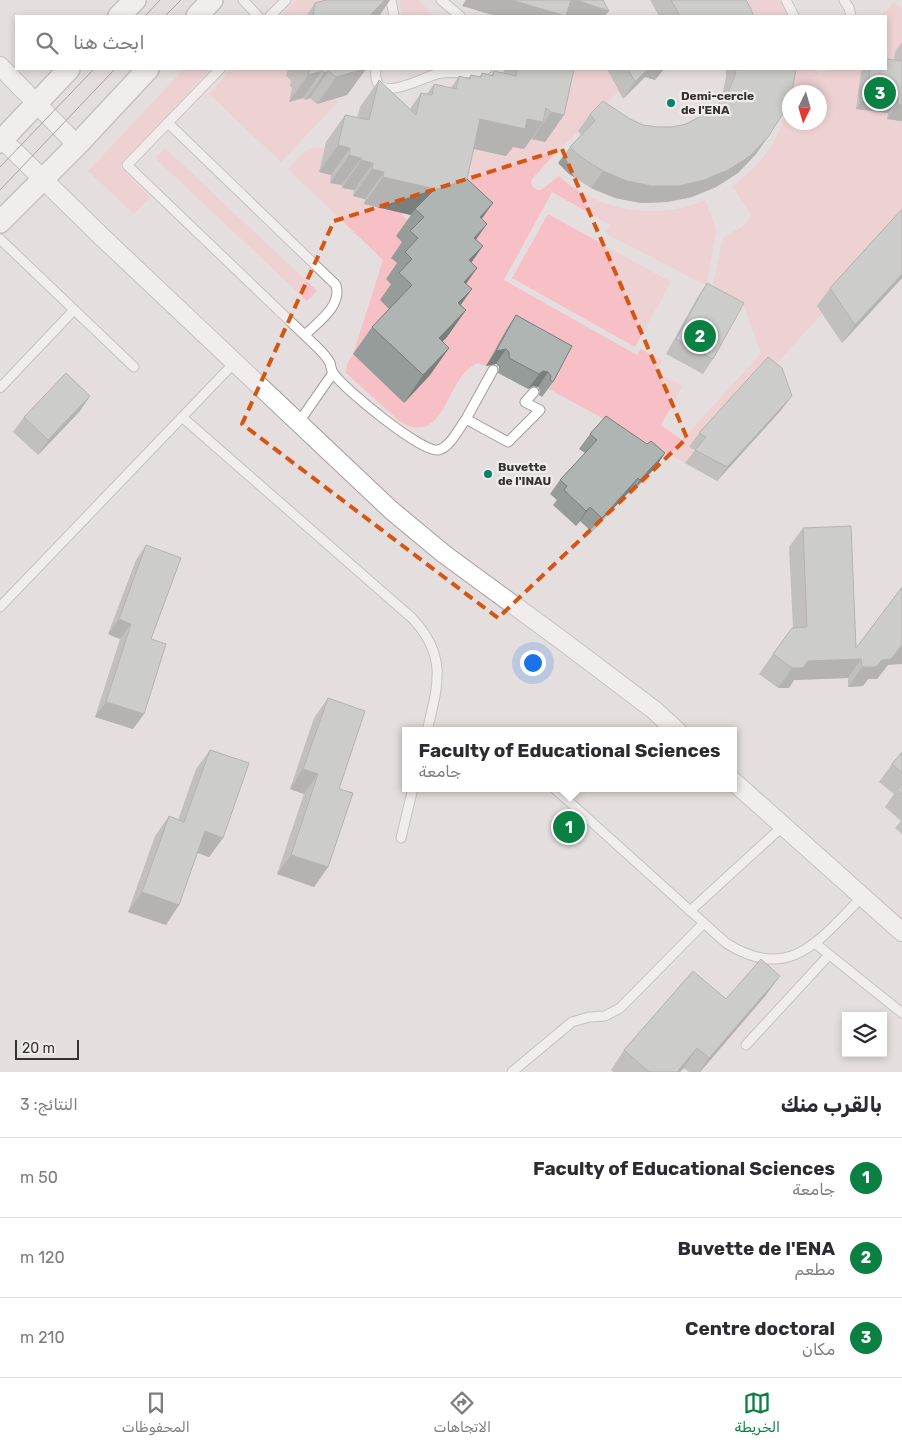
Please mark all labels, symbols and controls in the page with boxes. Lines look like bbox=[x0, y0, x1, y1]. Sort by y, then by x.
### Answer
search box bbox=[15, 15, 887, 70]
icon: search bbox=[33, 29, 61, 57]
text: ابحث هنا bbox=[73, 31, 145, 54]
pin: 3 bbox=[864, 74, 896, 112]
north arrow bbox=[782, 85, 827, 130]
place label: Demi-cercle de l'ENA bbox=[681, 89, 754, 117]
marker: Demi-cercle de l'ENA bbox=[665, 97, 677, 109]
pin: 2 bbox=[684, 317, 716, 355]
place label: Buvette de l'INAU bbox=[498, 460, 551, 488]
marker: Buvette de l'INAU bbox=[482, 468, 494, 480]
your location bbox=[520, 650, 546, 676]
popup bbox=[402, 727, 737, 792]
text: Faculty of Educational Sciences bbox=[419, 739, 720, 762]
text: جامعة bbox=[419, 762, 461, 781]
pin: 1 bbox=[553, 808, 585, 846]
map controls bbox=[842, 1012, 887, 1057]
button: layers bbox=[842, 1012, 887, 1057]
scale bar bbox=[15, 1037, 79, 1060]
text: 20 m bbox=[22, 1040, 55, 1057]
text: بالقرب منك bbox=[781, 1092, 882, 1117]
text: النتائج: 3 bbox=[20, 1095, 78, 1114]
text: Faculty of Educational Sciences bbox=[533, 1157, 835, 1180]
text: 50 m bbox=[20, 1168, 58, 1187]
text: 1 bbox=[862, 1168, 870, 1187]
text: جامعة bbox=[792, 1180, 835, 1199]
text: Buvette de l'ENA bbox=[677, 1237, 835, 1260]
text: 120 m bbox=[20, 1248, 65, 1267]
text: 2 bbox=[861, 1248, 871, 1267]
text: مطعم bbox=[794, 1260, 835, 1279]
text: Centre doctoral bbox=[685, 1317, 835, 1340]
text: 210 m bbox=[20, 1328, 65, 1347]
text: 3 bbox=[861, 1328, 871, 1347]
text: مكان bbox=[802, 1340, 835, 1359]
tab: المحفوظات bbox=[122, 1389, 190, 1436]
tab: الاتجاهات bbox=[434, 1389, 491, 1436]
tab: الخريطة bbox=[735, 1389, 780, 1436]

